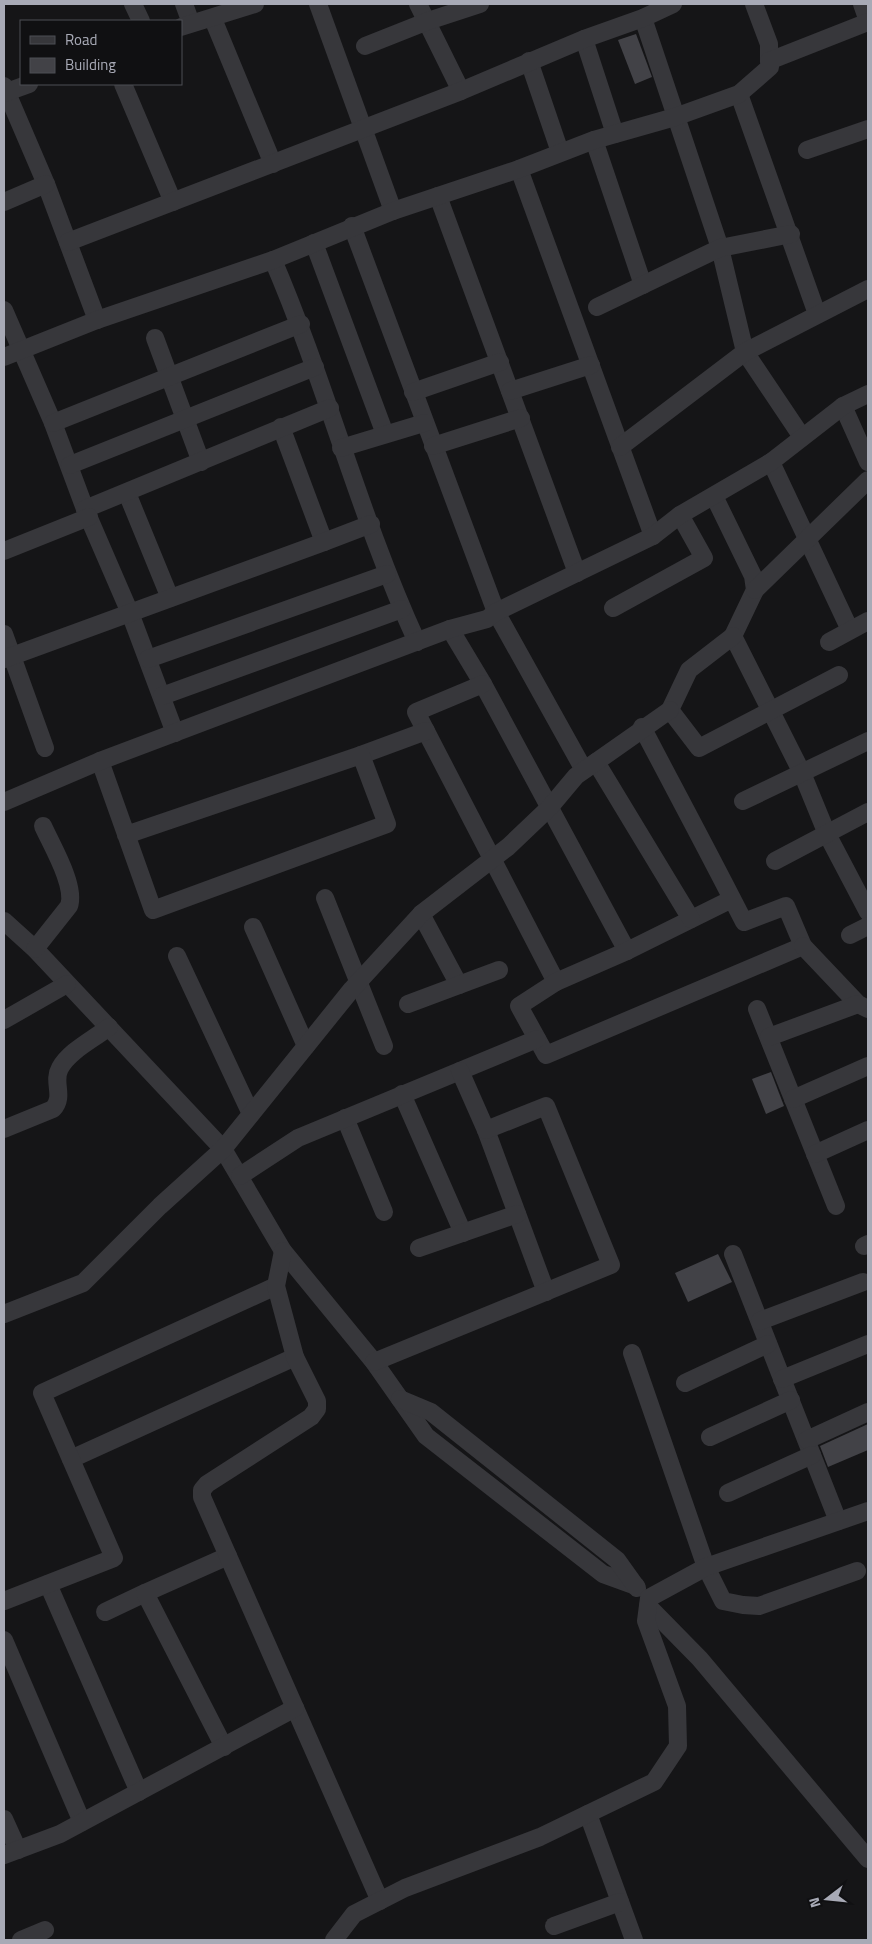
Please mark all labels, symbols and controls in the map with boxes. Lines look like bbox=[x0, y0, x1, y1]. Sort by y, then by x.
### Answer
legend bbox=[20, 20, 182, 85]
text: Road bbox=[65, 28, 97, 51]
text: Building bbox=[65, 53, 116, 76]
north arrow bbox=[802, 1874, 852, 1924]
text: N bbox=[803, 1895, 825, 1910]

